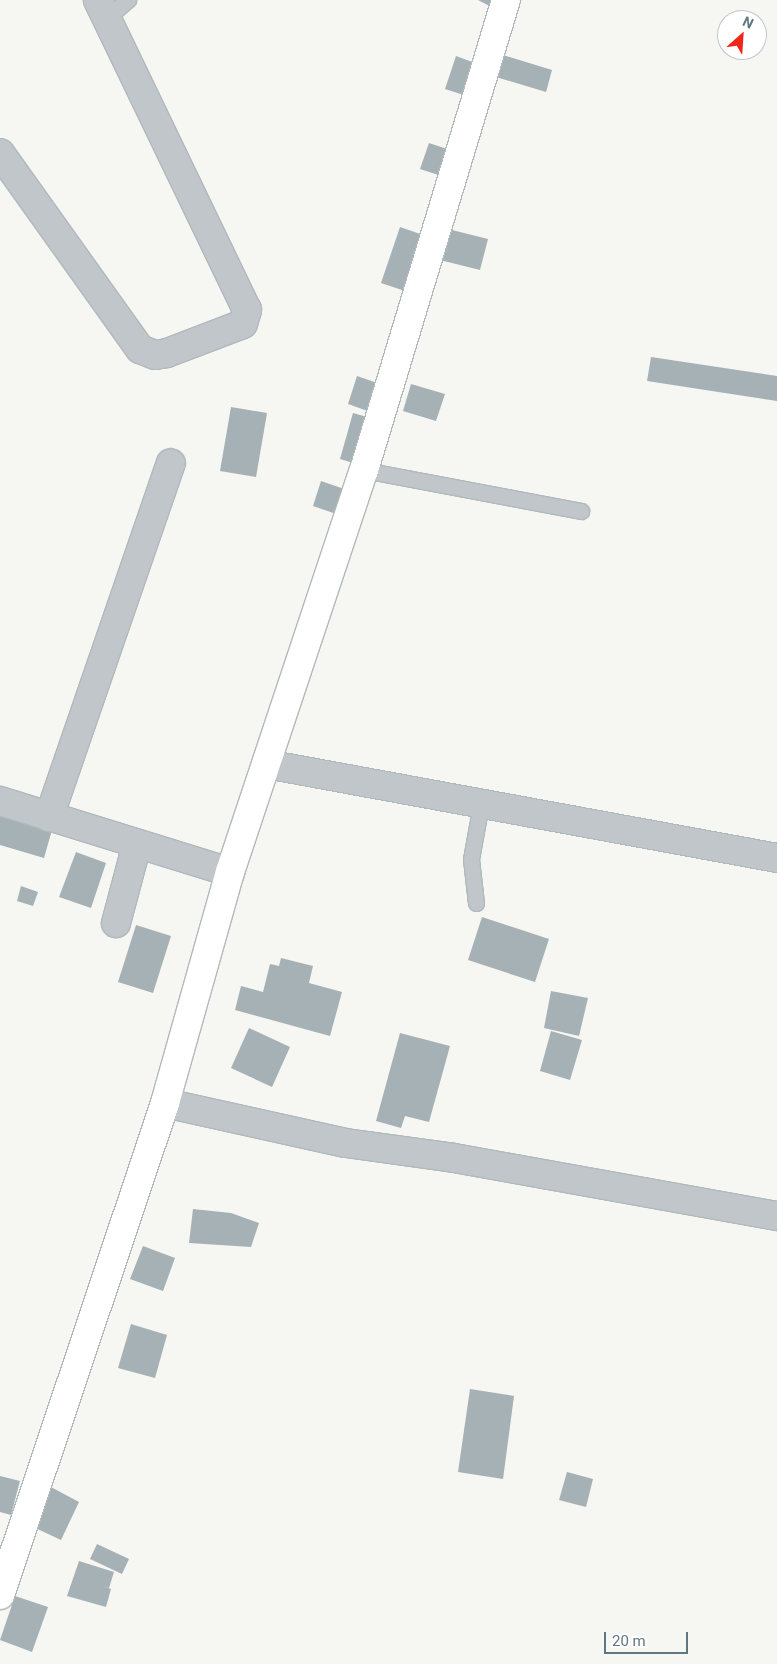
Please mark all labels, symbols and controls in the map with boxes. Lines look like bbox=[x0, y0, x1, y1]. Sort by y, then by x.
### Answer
north arrow bbox=[717, 10, 767, 60]
text: N bbox=[740, 13, 756, 32]
scale bar bbox=[607, 1622, 691, 1654]
text: 20 m bbox=[612, 1632, 646, 1650]

